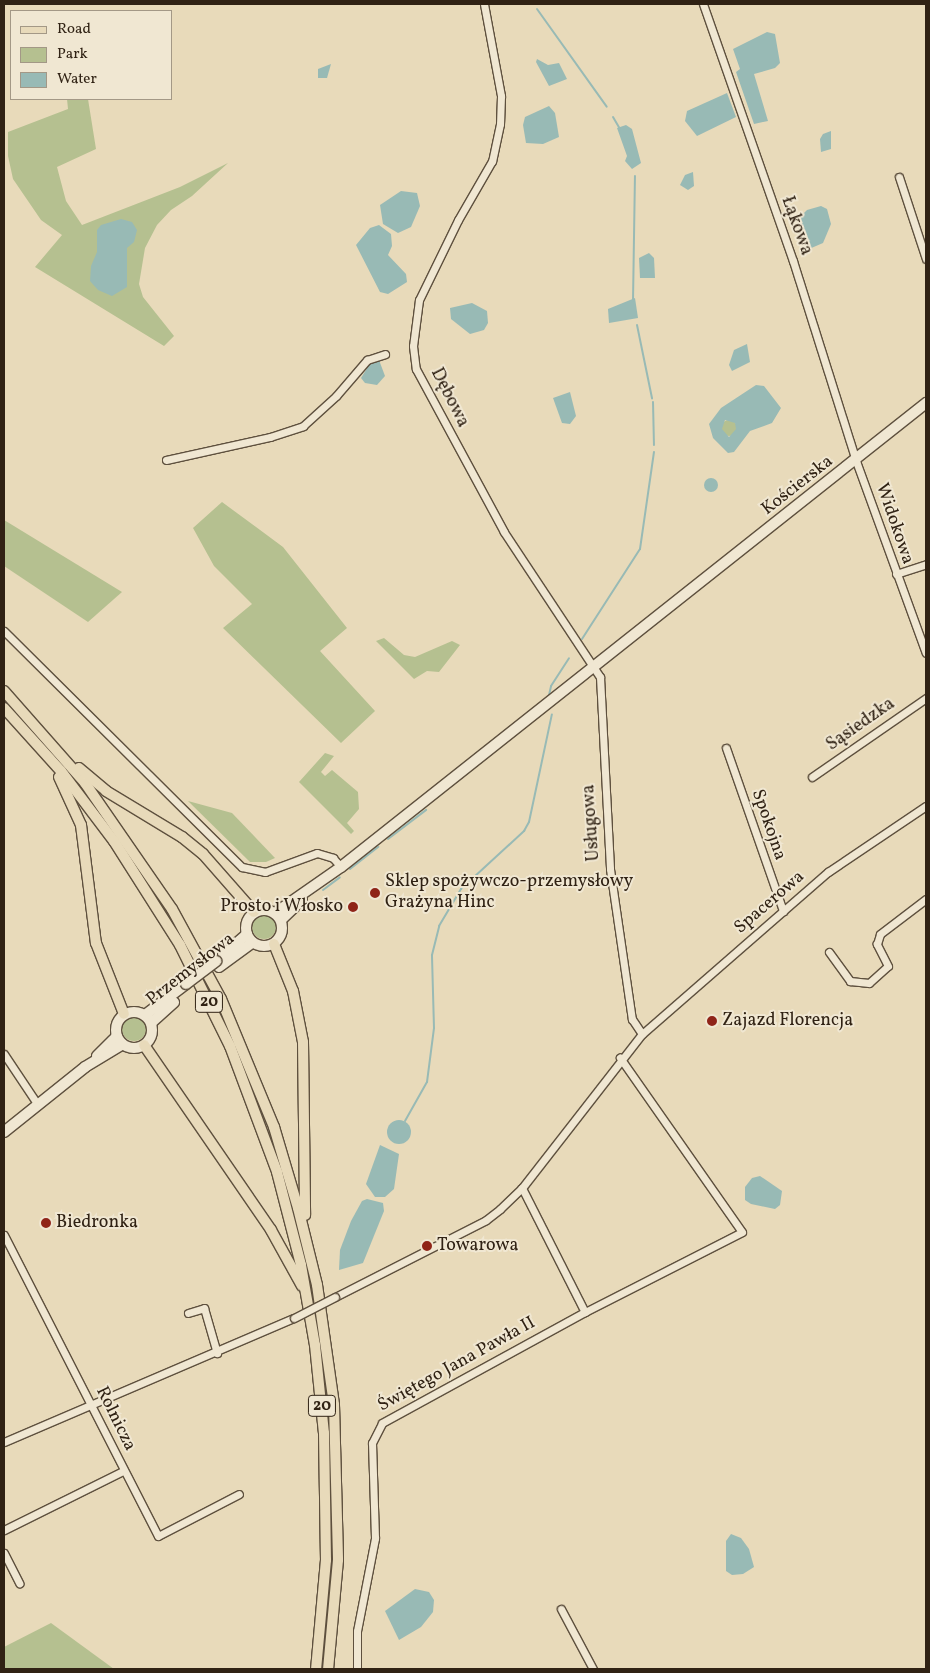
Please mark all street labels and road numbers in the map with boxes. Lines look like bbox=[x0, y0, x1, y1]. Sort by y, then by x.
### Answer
street label: Łąkowa bbox=[775, 194, 817, 258]
street label: Dębowa bbox=[425, 365, 473, 431]
street label: Kościerska bbox=[758, 451, 838, 521]
street label: Widokowa bbox=[870, 481, 918, 567]
street label: Sąsiedzka bbox=[823, 694, 899, 756]
street label: Usługowa bbox=[579, 784, 605, 862]
street label: Spokojna bbox=[746, 787, 790, 863]
street label: Spacerowa bbox=[731, 867, 809, 939]
street label: Przemysłowa bbox=[143, 929, 239, 1011]
road number: 20 bbox=[194, 989, 224, 1016]
street label: Świętego Jana Pawła II bbox=[375, 1313, 539, 1417]
street label: Rolnicza bbox=[90, 1383, 140, 1455]
road number: 20 bbox=[307, 1392, 337, 1420]

